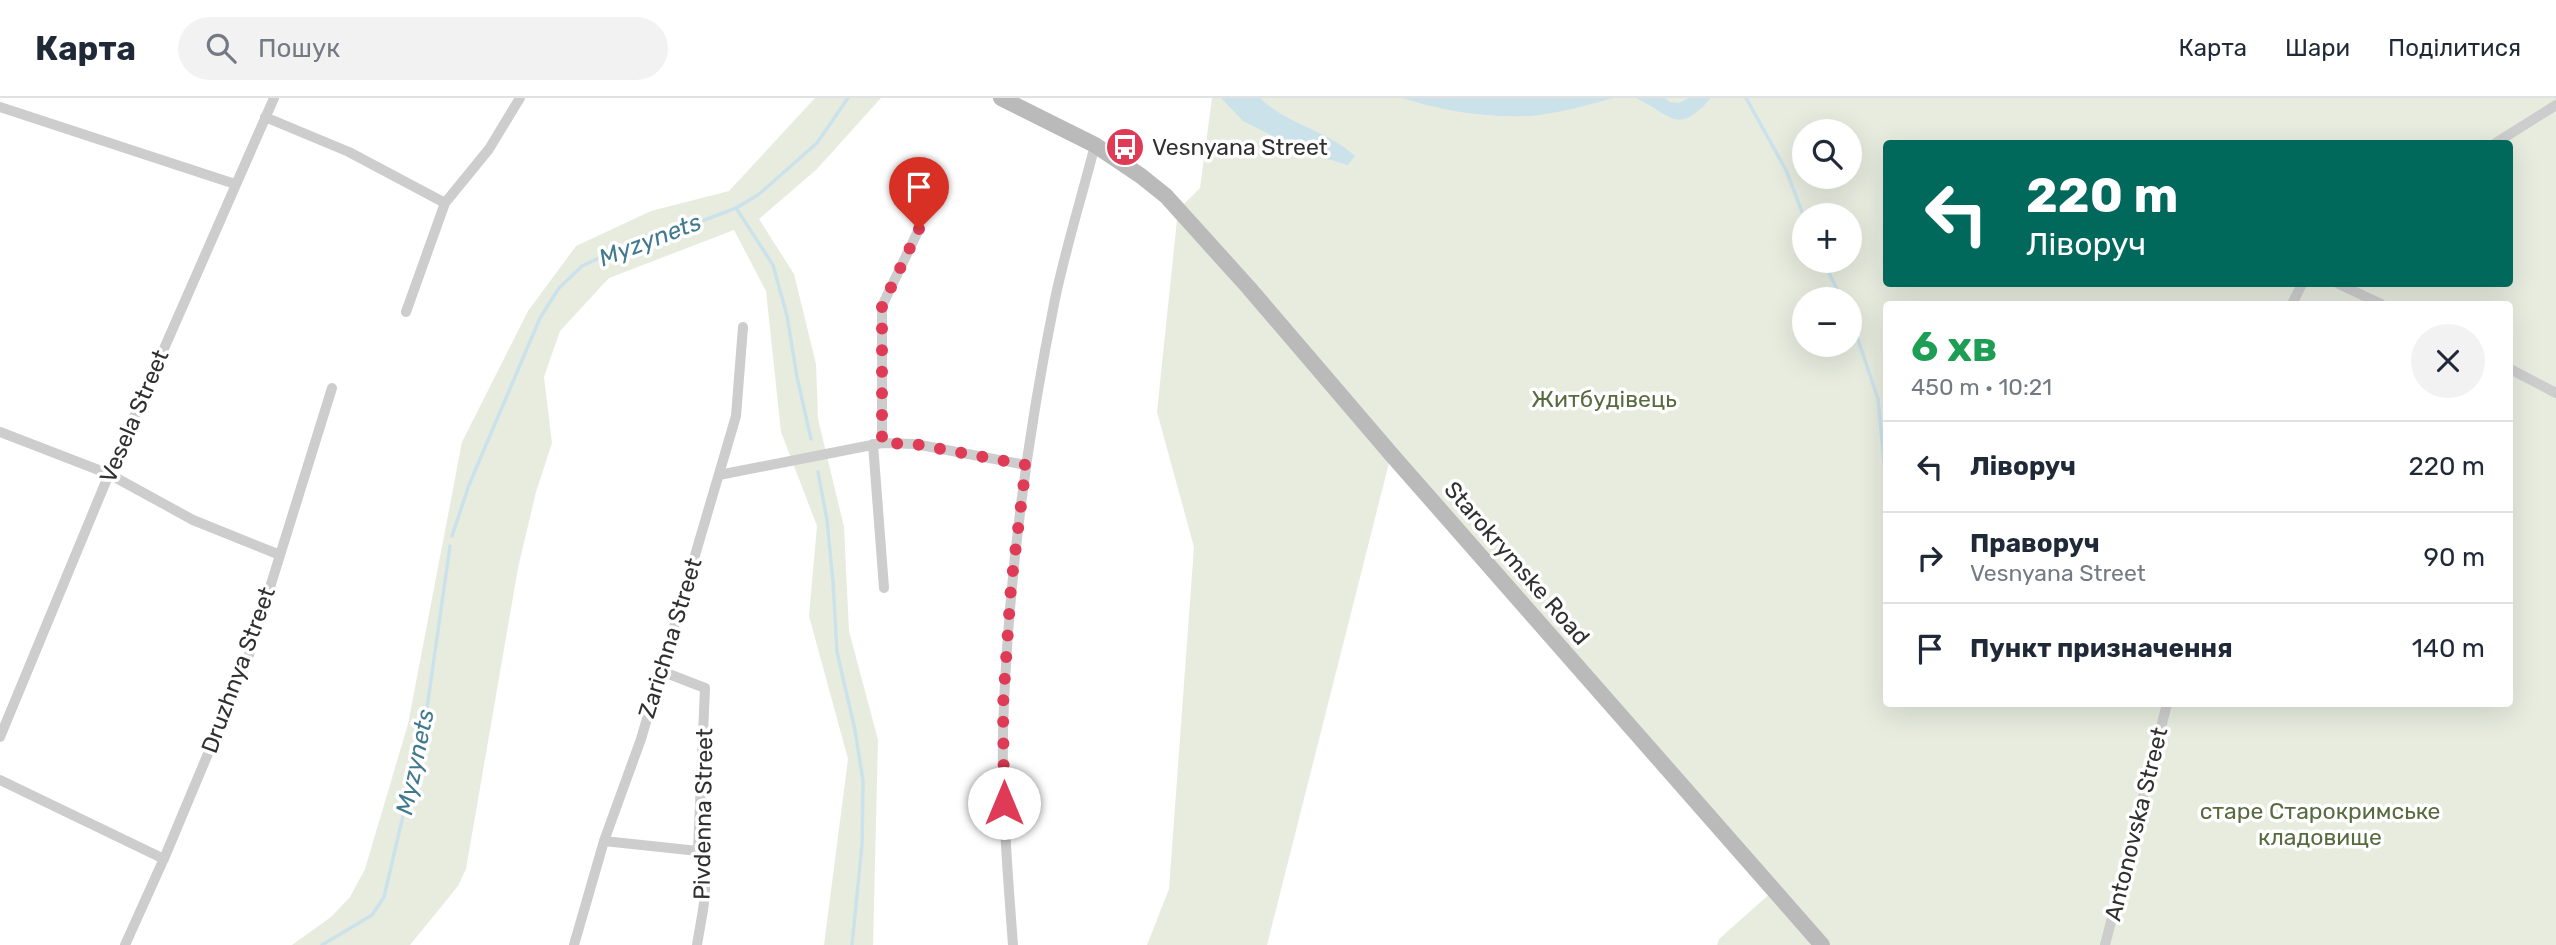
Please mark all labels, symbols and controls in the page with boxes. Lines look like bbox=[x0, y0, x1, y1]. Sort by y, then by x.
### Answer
search box bbox=[178, 17, 668, 80]
text: Карта bbox=[35, 29, 136, 68]
icon: search bbox=[202, 29, 240, 67]
text: Пошук bbox=[258, 33, 340, 64]
text: Карта bbox=[2178, 34, 2247, 62]
text: Шари bbox=[2285, 34, 2350, 62]
text: Поділитися bbox=[2388, 34, 2521, 62]
map controls bbox=[1792, 119, 1862, 357]
button: search bbox=[1792, 119, 1862, 189]
bus stop icon: Vesnyana Street bbox=[1104, 126, 1146, 168]
place label: Vesnyana Street bbox=[1152, 133, 1328, 161]
pin bbox=[889, 157, 949, 229]
text: 220 m bbox=[2026, 166, 2178, 224]
icon: arrive bbox=[900, 168, 938, 206]
icon: left bbox=[1911, 168, 2002, 259]
button: + bbox=[1792, 203, 1862, 273]
water label: Myzynets bbox=[595, 208, 705, 272]
text: Ліворуч bbox=[2026, 225, 2146, 263]
button: − bbox=[1792, 287, 1862, 357]
text: 6 хв bbox=[1911, 322, 1997, 372]
button: close bbox=[2411, 324, 2485, 398]
street label: Vesela Street bbox=[93, 345, 175, 487]
text: 450 m · 10:21 bbox=[1911, 373, 2052, 401]
park label: Житбудівець bbox=[1531, 385, 1677, 413]
icon: left bbox=[1911, 448, 1949, 486]
text: Ліворуч bbox=[1970, 451, 2076, 482]
text: 220 m bbox=[2408, 451, 2485, 482]
street label: Starokrymske Road bbox=[1438, 476, 1596, 650]
text: Праворуч bbox=[1970, 528, 2100, 559]
icon: right bbox=[1911, 539, 1949, 577]
text: 90 m bbox=[2424, 542, 2485, 573]
street label: Zarichna Street bbox=[632, 554, 708, 722]
text: Vesnyana Street bbox=[1970, 559, 2146, 587]
street label: Druzhnya Street bbox=[195, 583, 281, 757]
icon: arrive bbox=[1911, 630, 1949, 668]
text: Пункт призначення bbox=[1970, 633, 2233, 664]
text: 140 m bbox=[2412, 633, 2485, 664]
water label: Myzynets bbox=[390, 707, 440, 817]
street label: Antonovska Street bbox=[2098, 724, 2174, 924]
street label: Pivdenna Street bbox=[688, 728, 718, 900]
position arrow bbox=[967, 766, 1041, 840]
park label: старе Старокримське кладовище bbox=[2200, 797, 2440, 851]

